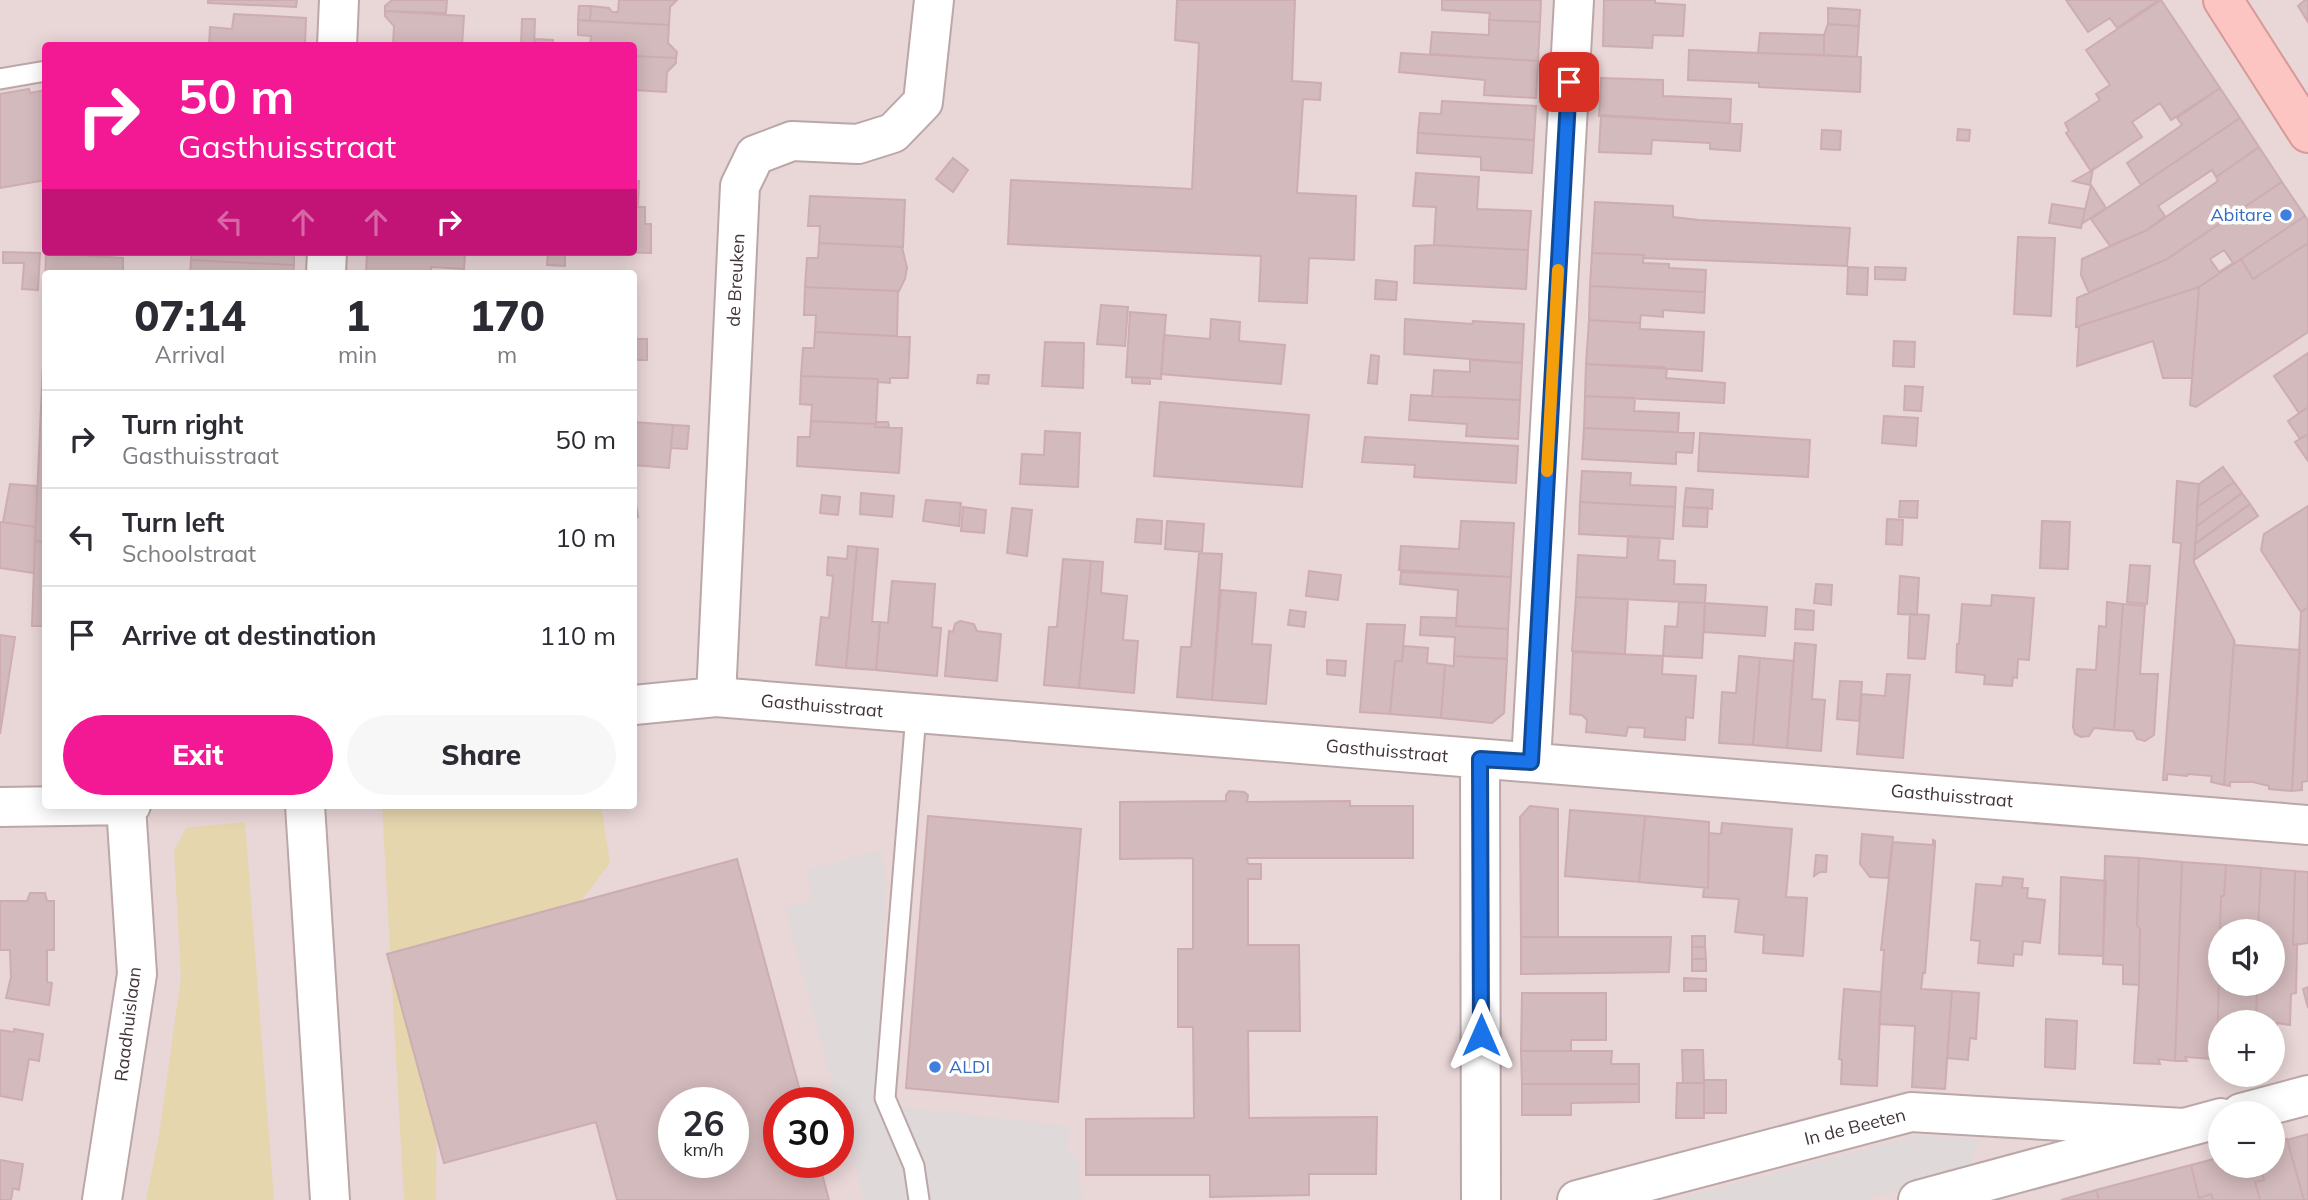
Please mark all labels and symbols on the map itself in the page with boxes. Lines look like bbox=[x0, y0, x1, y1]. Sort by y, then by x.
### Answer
pin bbox=[1539, 52, 1599, 112]
place label: Abitare bbox=[2210, 203, 2272, 226]
marker: Abitare bbox=[2278, 207, 2294, 223]
street label: de Breuken bbox=[722, 233, 749, 327]
street label: Gasthuisstraat bbox=[760, 689, 884, 722]
street label: Gasthuisstraat bbox=[1325, 734, 1449, 767]
street label: Gasthuisstraat bbox=[1890, 779, 2014, 812]
street label: Raadhuislaan bbox=[109, 965, 146, 1083]
position arrow bbox=[1444, 998, 1518, 1072]
place label: ALDI bbox=[949, 1055, 990, 1078]
marker: ALDI bbox=[927, 1059, 943, 1075]
speed limit sign: 30 bbox=[763, 1087, 854, 1178]
street label: In de Beeten bbox=[1802, 1103, 1908, 1150]

